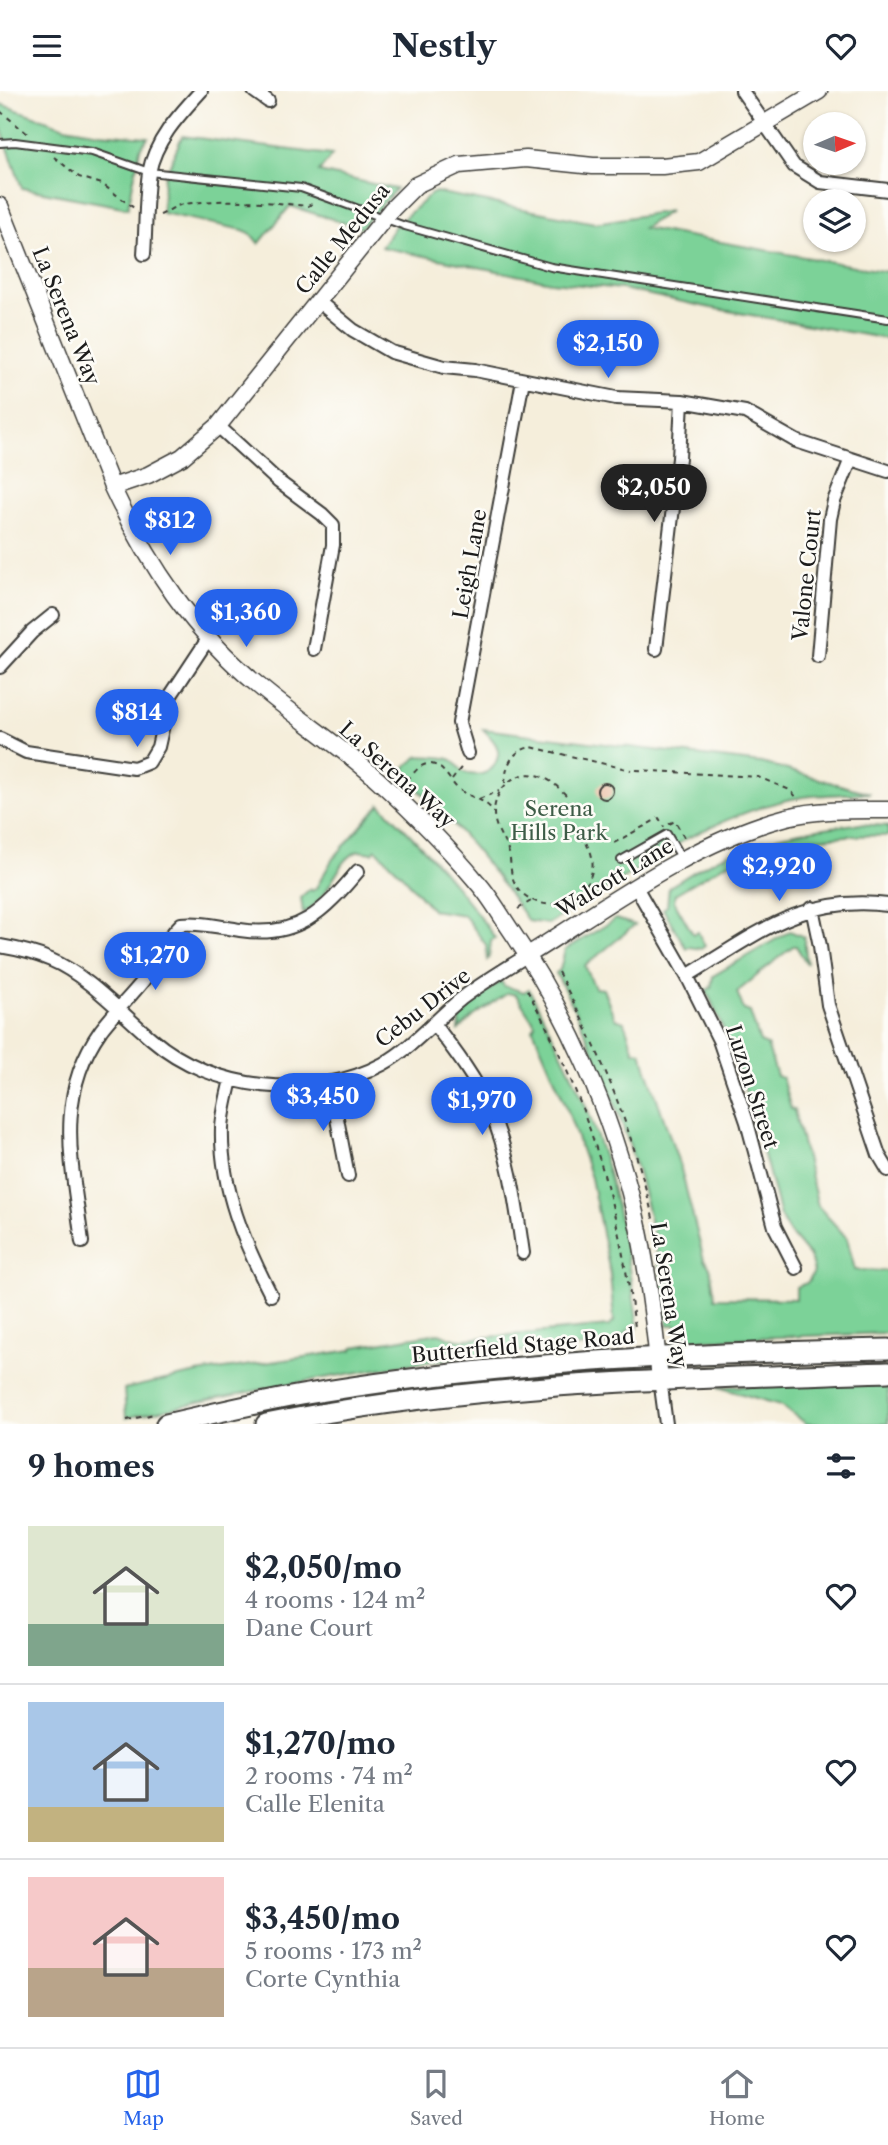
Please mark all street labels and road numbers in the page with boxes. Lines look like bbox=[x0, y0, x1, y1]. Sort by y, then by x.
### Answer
street label: Calle Medusa bbox=[290, 177, 396, 299]
street label: La Serena Way bbox=[27, 243, 106, 389]
street label: Leigh Lane bbox=[448, 507, 491, 621]
street label: Valone Court bbox=[787, 507, 826, 643]
street label: La Serena Way bbox=[334, 716, 461, 833]
street label: Walcott Lane bbox=[551, 833, 678, 923]
street label: Cebu Drive bbox=[370, 963, 475, 1052]
street label: Luzon Street bbox=[721, 1022, 784, 1152]
street label: La Serena Way bbox=[646, 1220, 693, 1370]
street label: Butterfield Stage Road bbox=[410, 1323, 636, 1368]

